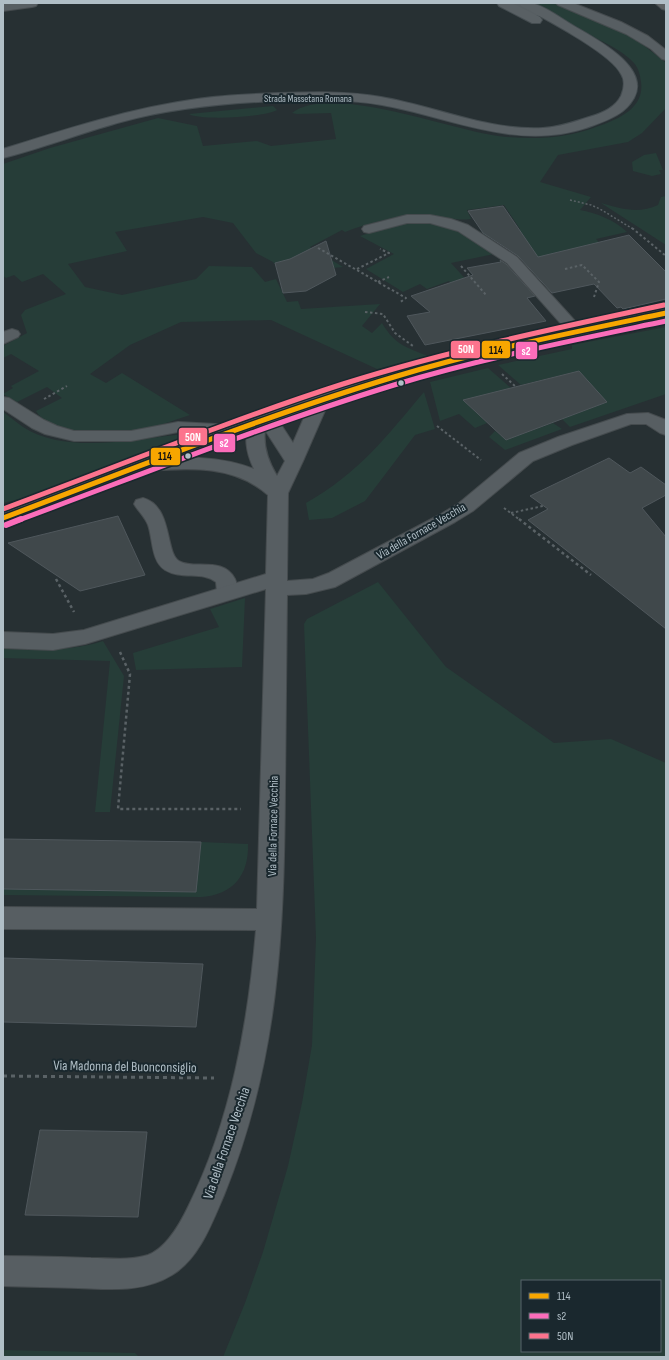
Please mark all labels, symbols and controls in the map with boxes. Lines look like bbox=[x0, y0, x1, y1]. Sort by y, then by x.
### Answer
street label: Strada Massetana Romana bbox=[264, 93, 352, 105]
line badge: 50N bbox=[450, 340, 481, 359]
line badge: 114 bbox=[481, 340, 511, 359]
line badge: s2 bbox=[515, 341, 538, 360]
text: 50N bbox=[458, 343, 474, 356]
text: 114 bbox=[489, 344, 503, 357]
text: s2 bbox=[521, 345, 531, 358]
unlabelled marker bbox=[396, 378, 406, 388]
line badge: 50N bbox=[178, 427, 208, 446]
text: 50N bbox=[185, 431, 201, 444]
line badge: s2 bbox=[213, 433, 236, 453]
text: s2 bbox=[219, 437, 229, 450]
line badge: 114 bbox=[150, 447, 181, 466]
text: 114 bbox=[158, 450, 172, 463]
unlabelled marker bbox=[183, 451, 193, 461]
street label: Via della Fornace Vecchia bbox=[374, 500, 469, 563]
street label: Via della Fornace Vecchia bbox=[265, 775, 282, 876]
street label: Via Madonna del Buonconsiglio bbox=[53, 1057, 197, 1076]
street label: Via della Fornace Vecchia bbox=[199, 1085, 254, 1201]
legend bbox=[521, 1280, 661, 1352]
text: 114 bbox=[557, 1289, 570, 1304]
text: s2 bbox=[557, 1309, 566, 1324]
text: 50N bbox=[557, 1329, 573, 1344]

